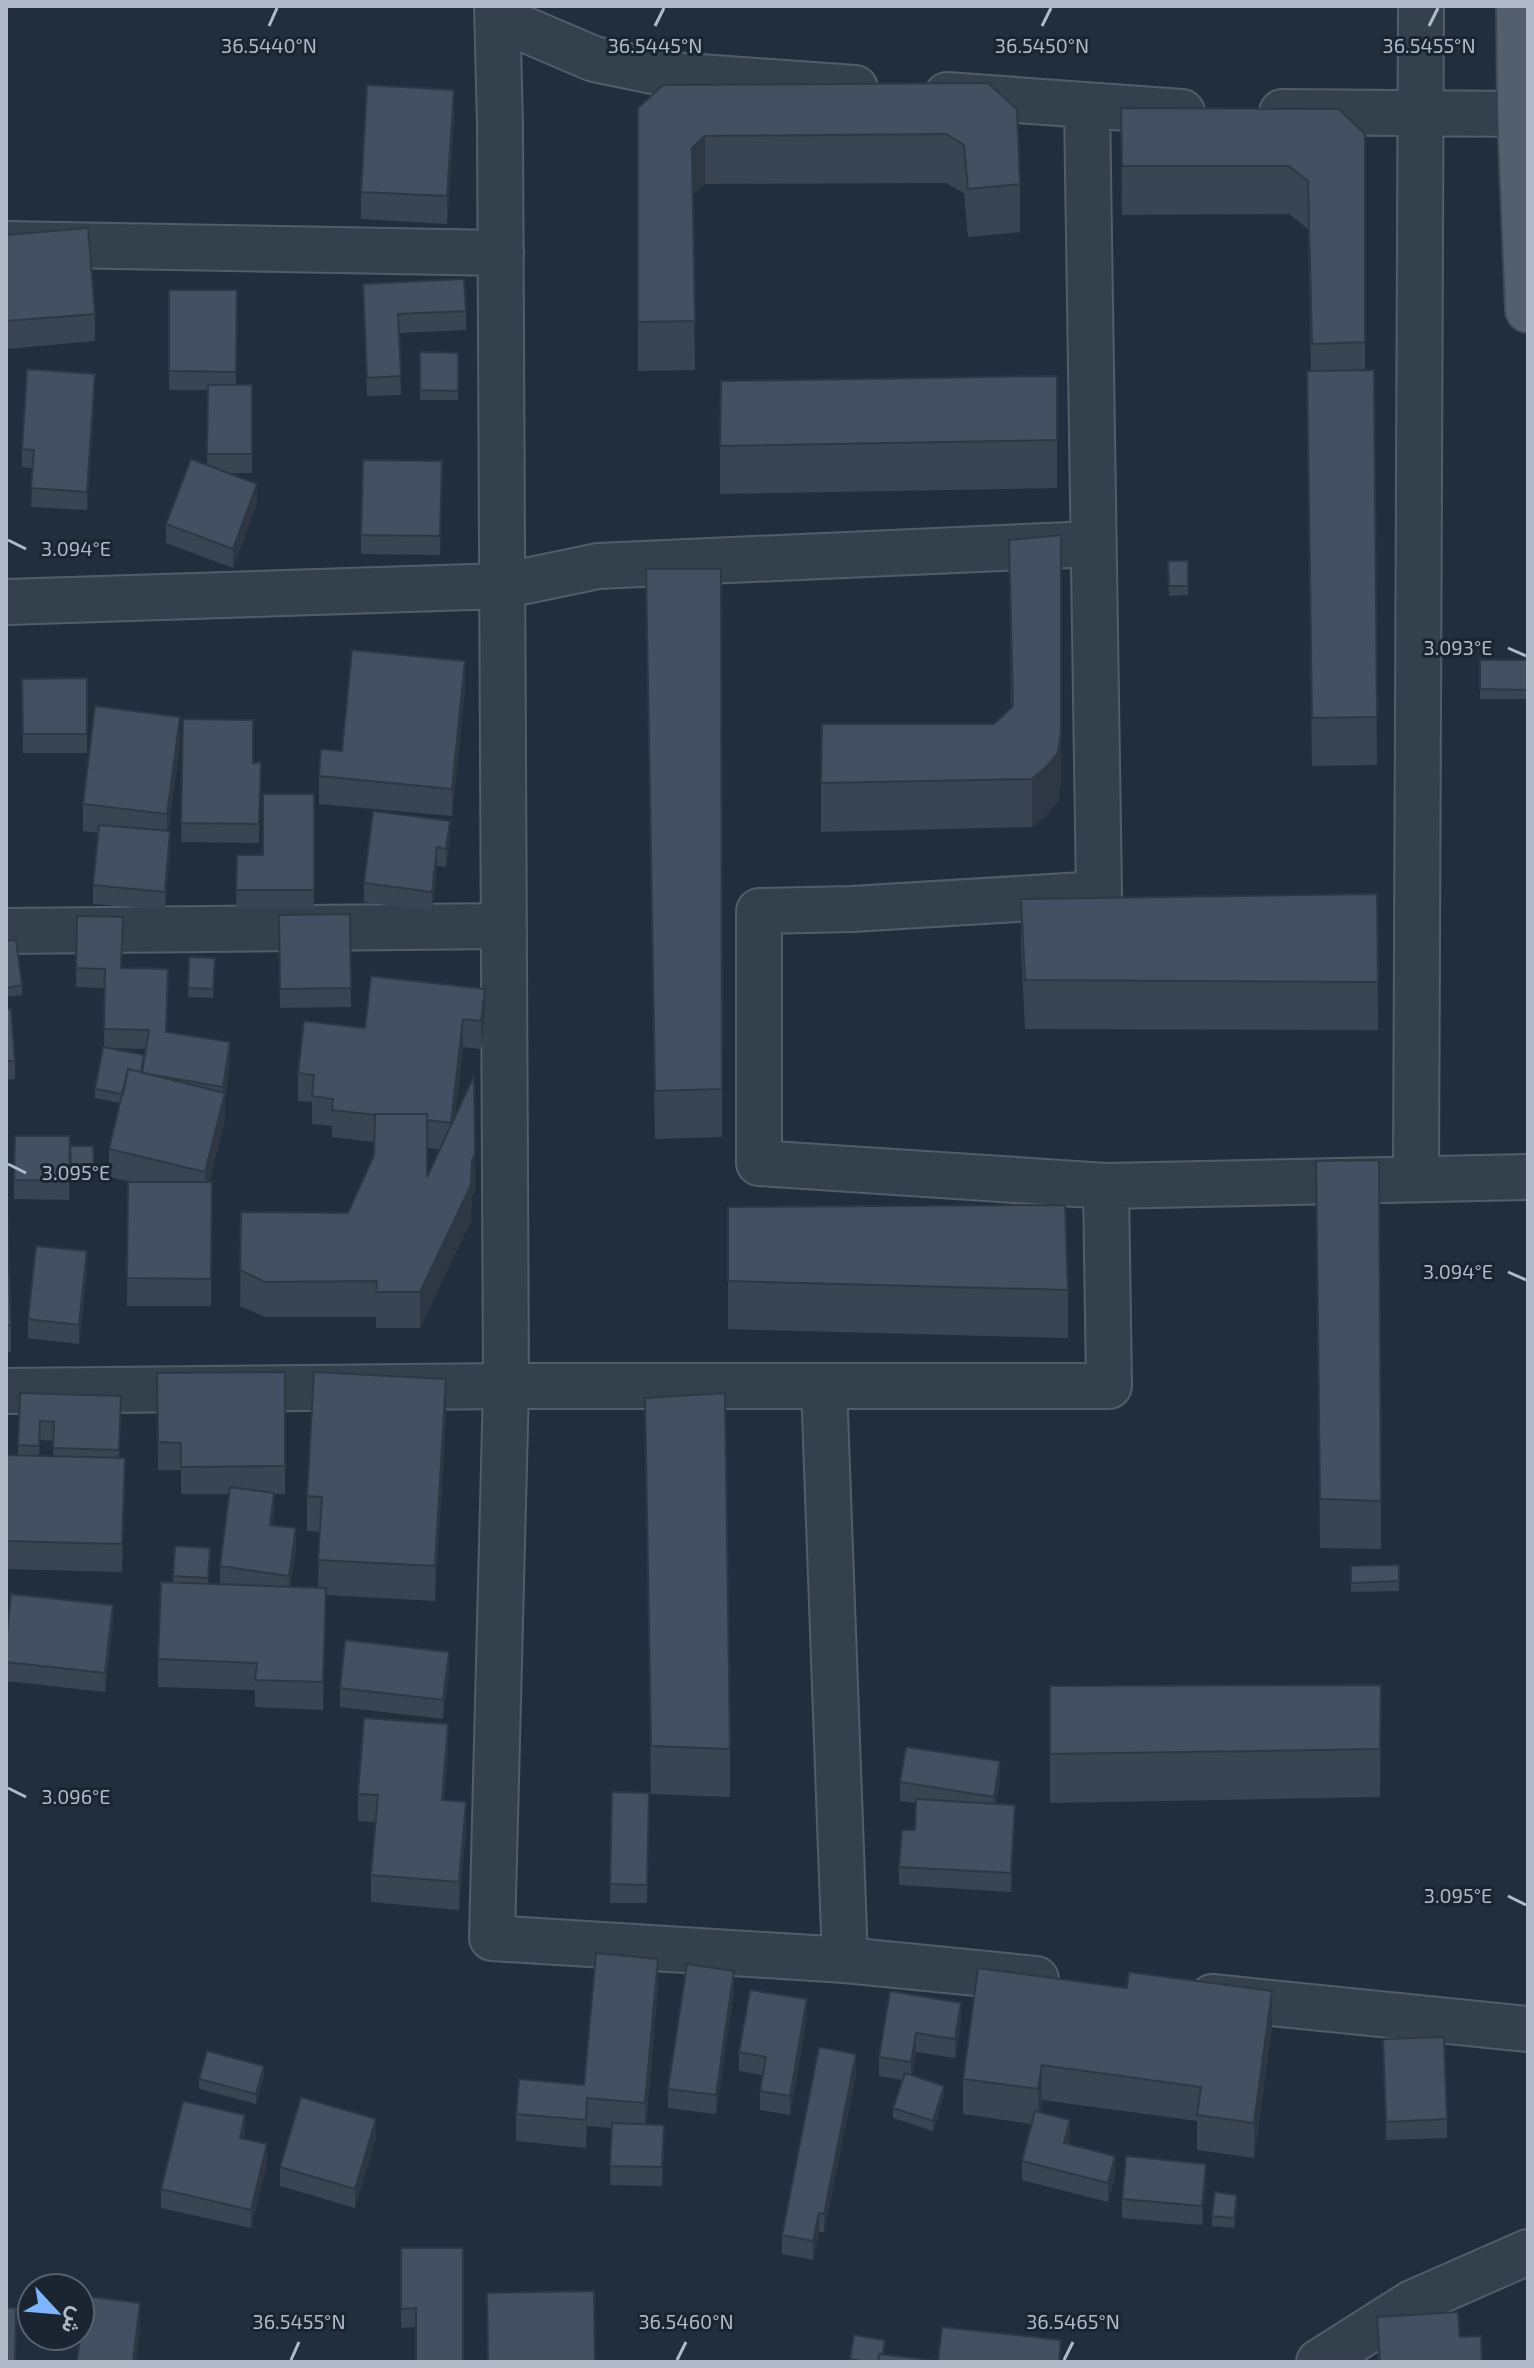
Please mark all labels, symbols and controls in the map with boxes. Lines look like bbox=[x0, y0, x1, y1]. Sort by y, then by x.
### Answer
text: 36.5440°N bbox=[221, 33, 317, 57]
text: 36.5445°N bbox=[608, 33, 702, 57]
text: 36.5450°N bbox=[995, 33, 1089, 57]
text: 36.5455°N bbox=[1383, 33, 1475, 57]
text: 3.094°E bbox=[41, 536, 111, 560]
text: 3.093°E bbox=[1424, 635, 1492, 659]
text: 3.095°E bbox=[42, 1160, 110, 1184]
text: 3.094°E bbox=[1423, 1259, 1493, 1283]
text: 3.096°E bbox=[41, 1784, 111, 1808]
text: 3.095°E bbox=[1424, 1883, 1492, 1907]
north arrow bbox=[16, 2272, 96, 2352]
text: ش bbox=[56, 2303, 92, 2339]
text: 36.5455°N bbox=[253, 2309, 345, 2333]
text: 36.5460°N bbox=[638, 2309, 734, 2333]
text: 36.5465°N bbox=[1026, 2309, 1120, 2333]

